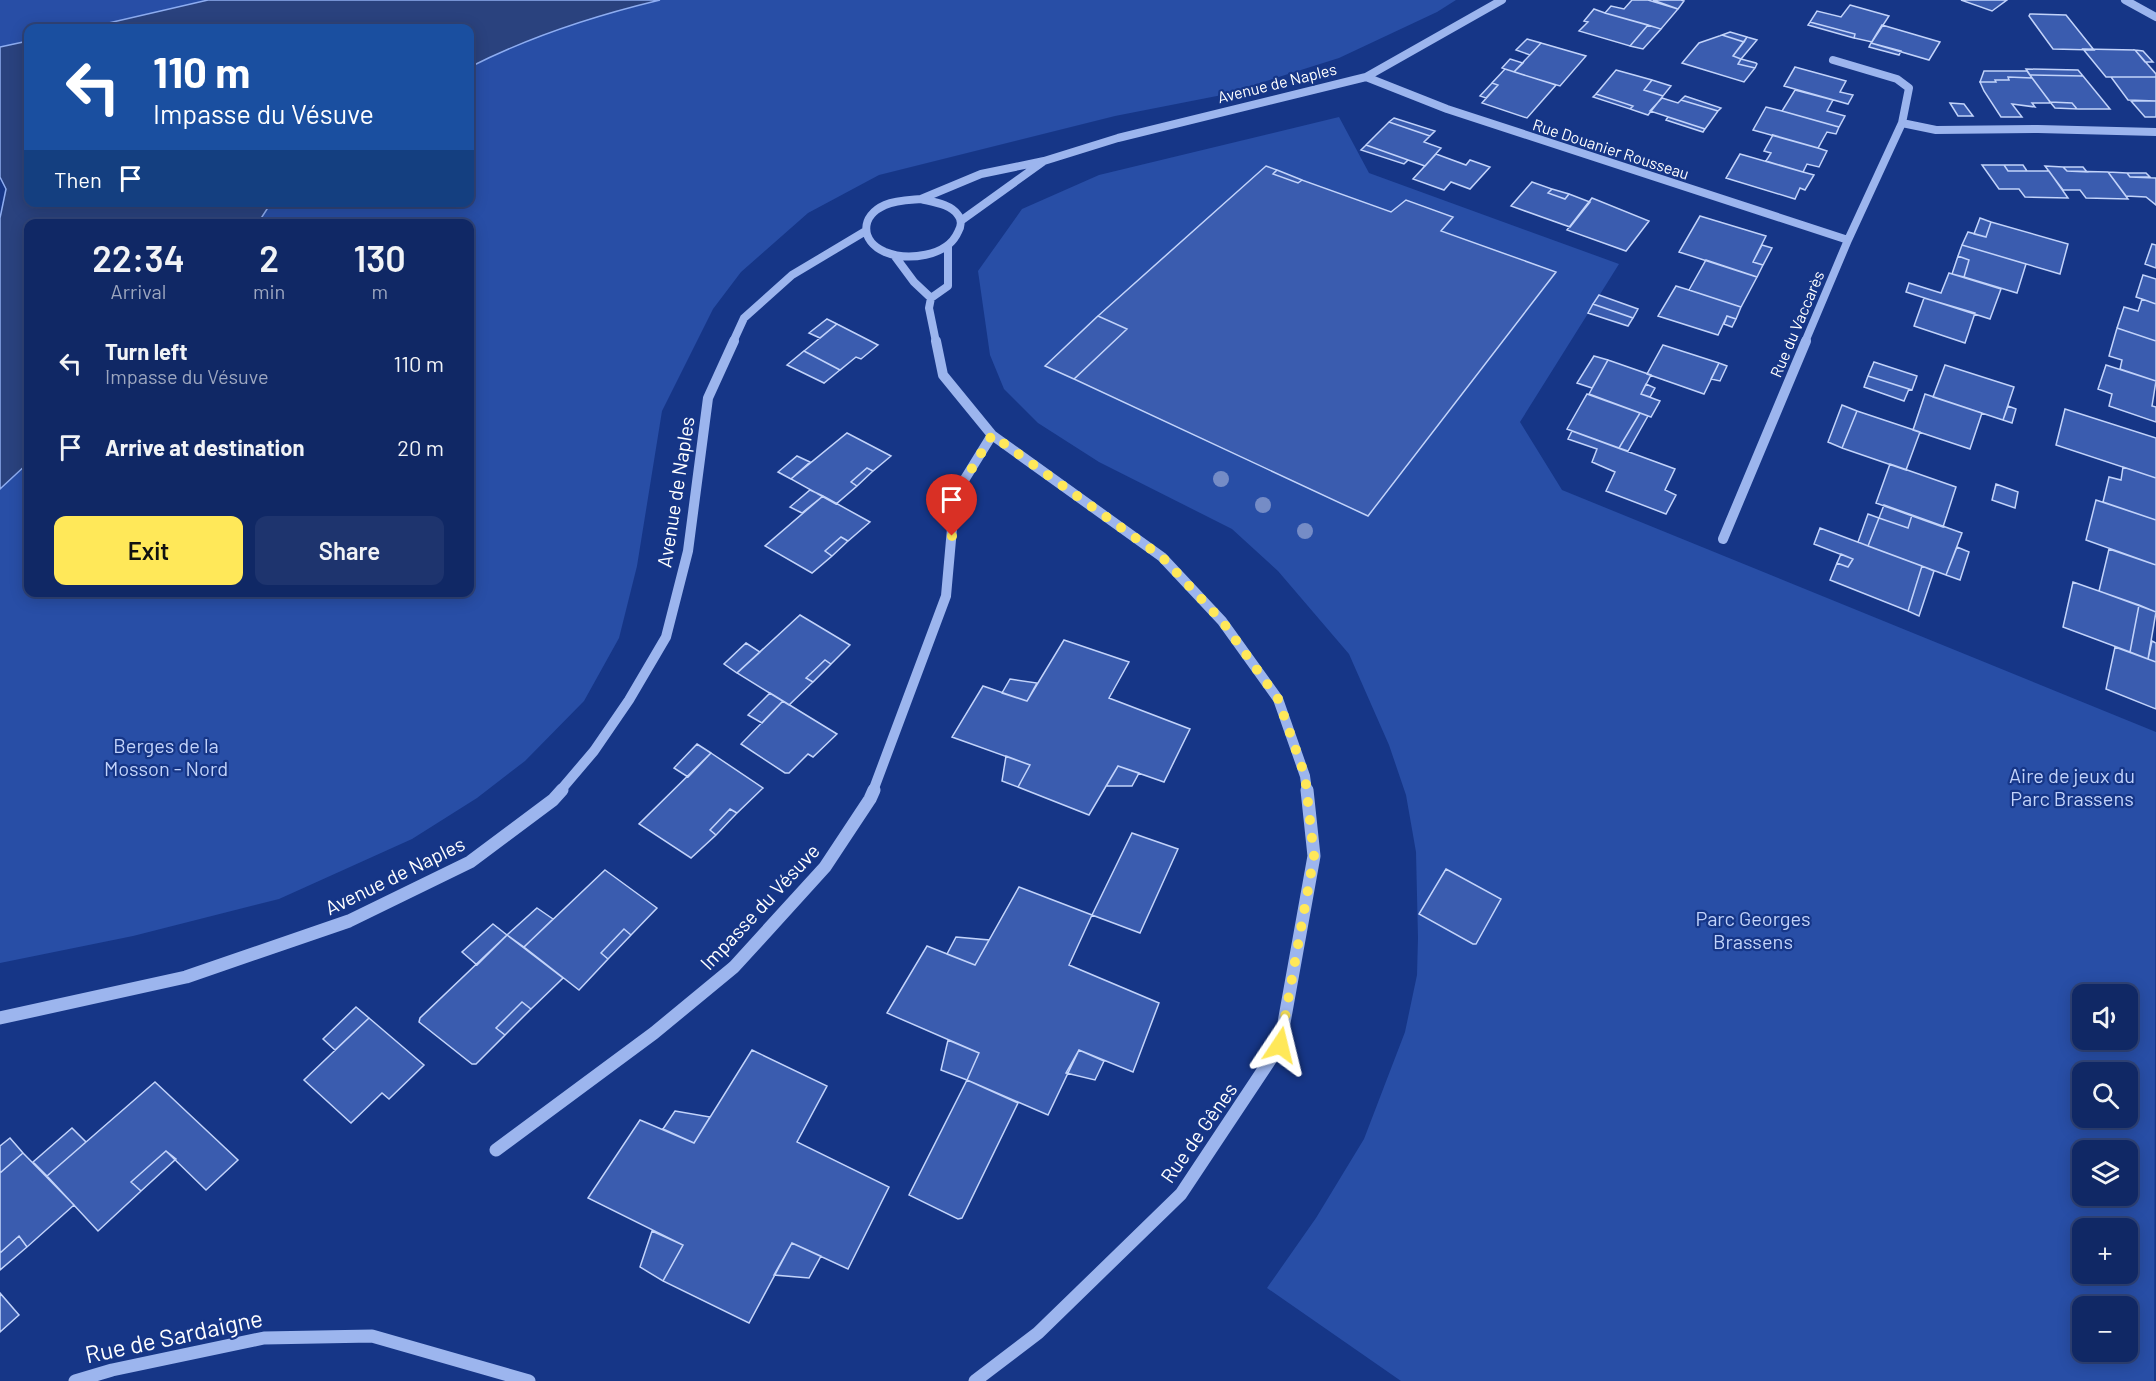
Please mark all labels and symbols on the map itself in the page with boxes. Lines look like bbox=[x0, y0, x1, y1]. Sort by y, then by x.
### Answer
street label: Avenue de Naples bbox=[1215, 59, 1338, 107]
street label: Rue Douanier Rousseau bbox=[1531, 114, 1692, 183]
street label: Rue du Vaccarès bbox=[1766, 268, 1828, 380]
street label: Avenue de Naples bbox=[651, 415, 699, 569]
pin bbox=[926, 474, 977, 536]
park label: Berges de la Mosson - Nord bbox=[104, 733, 228, 780]
park label: Aire de jeux du Parc Brassens bbox=[2009, 763, 2135, 810]
street label: Avenue de Naples bbox=[321, 831, 468, 919]
street label: Impasse du Vésuve bbox=[695, 838, 824, 974]
park label: Parc Georges Brassens bbox=[1695, 906, 1811, 953]
position arrow bbox=[1248, 1013, 1312, 1077]
street label: Rue de Gênes bbox=[1155, 1078, 1242, 1187]
street label: Rue de Sardaigne bbox=[82, 1303, 265, 1368]

